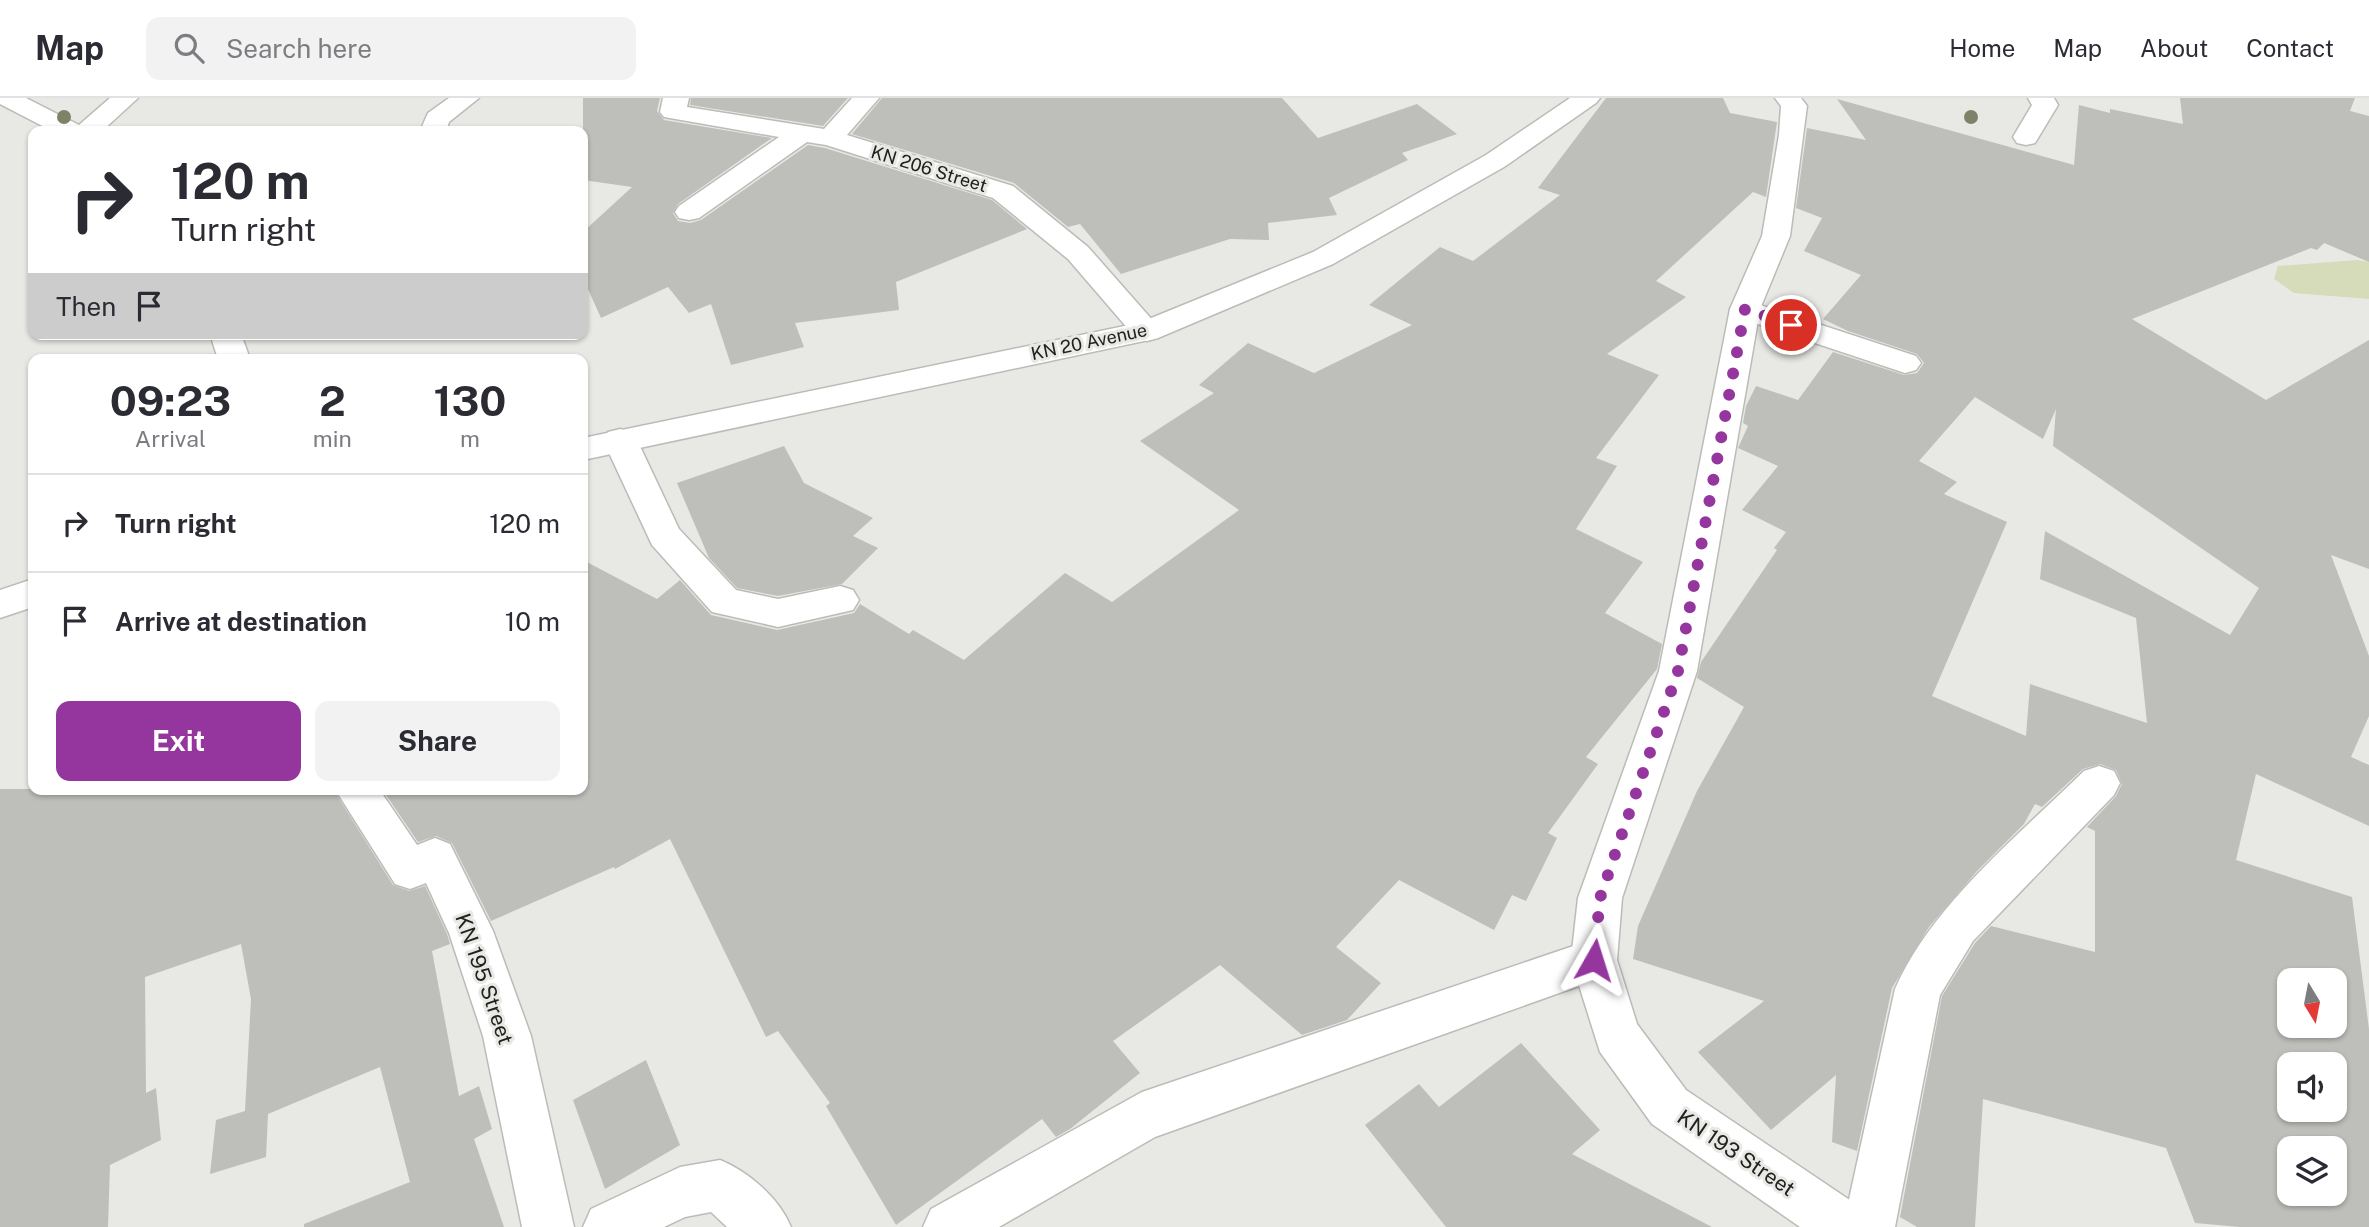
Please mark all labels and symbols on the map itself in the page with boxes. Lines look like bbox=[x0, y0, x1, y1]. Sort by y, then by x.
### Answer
street label: KN 206 Street bbox=[869, 141, 990, 196]
pin bbox=[1761, 295, 1821, 355]
street label: KN 20 Avenue bbox=[1029, 319, 1149, 364]
street label: KN 195 Street bbox=[450, 910, 519, 1048]
position arrow bbox=[1557, 923, 1631, 997]
north arrow bbox=[2277, 968, 2347, 1038]
street label: KN 193 Street bbox=[1673, 1104, 1800, 1201]

